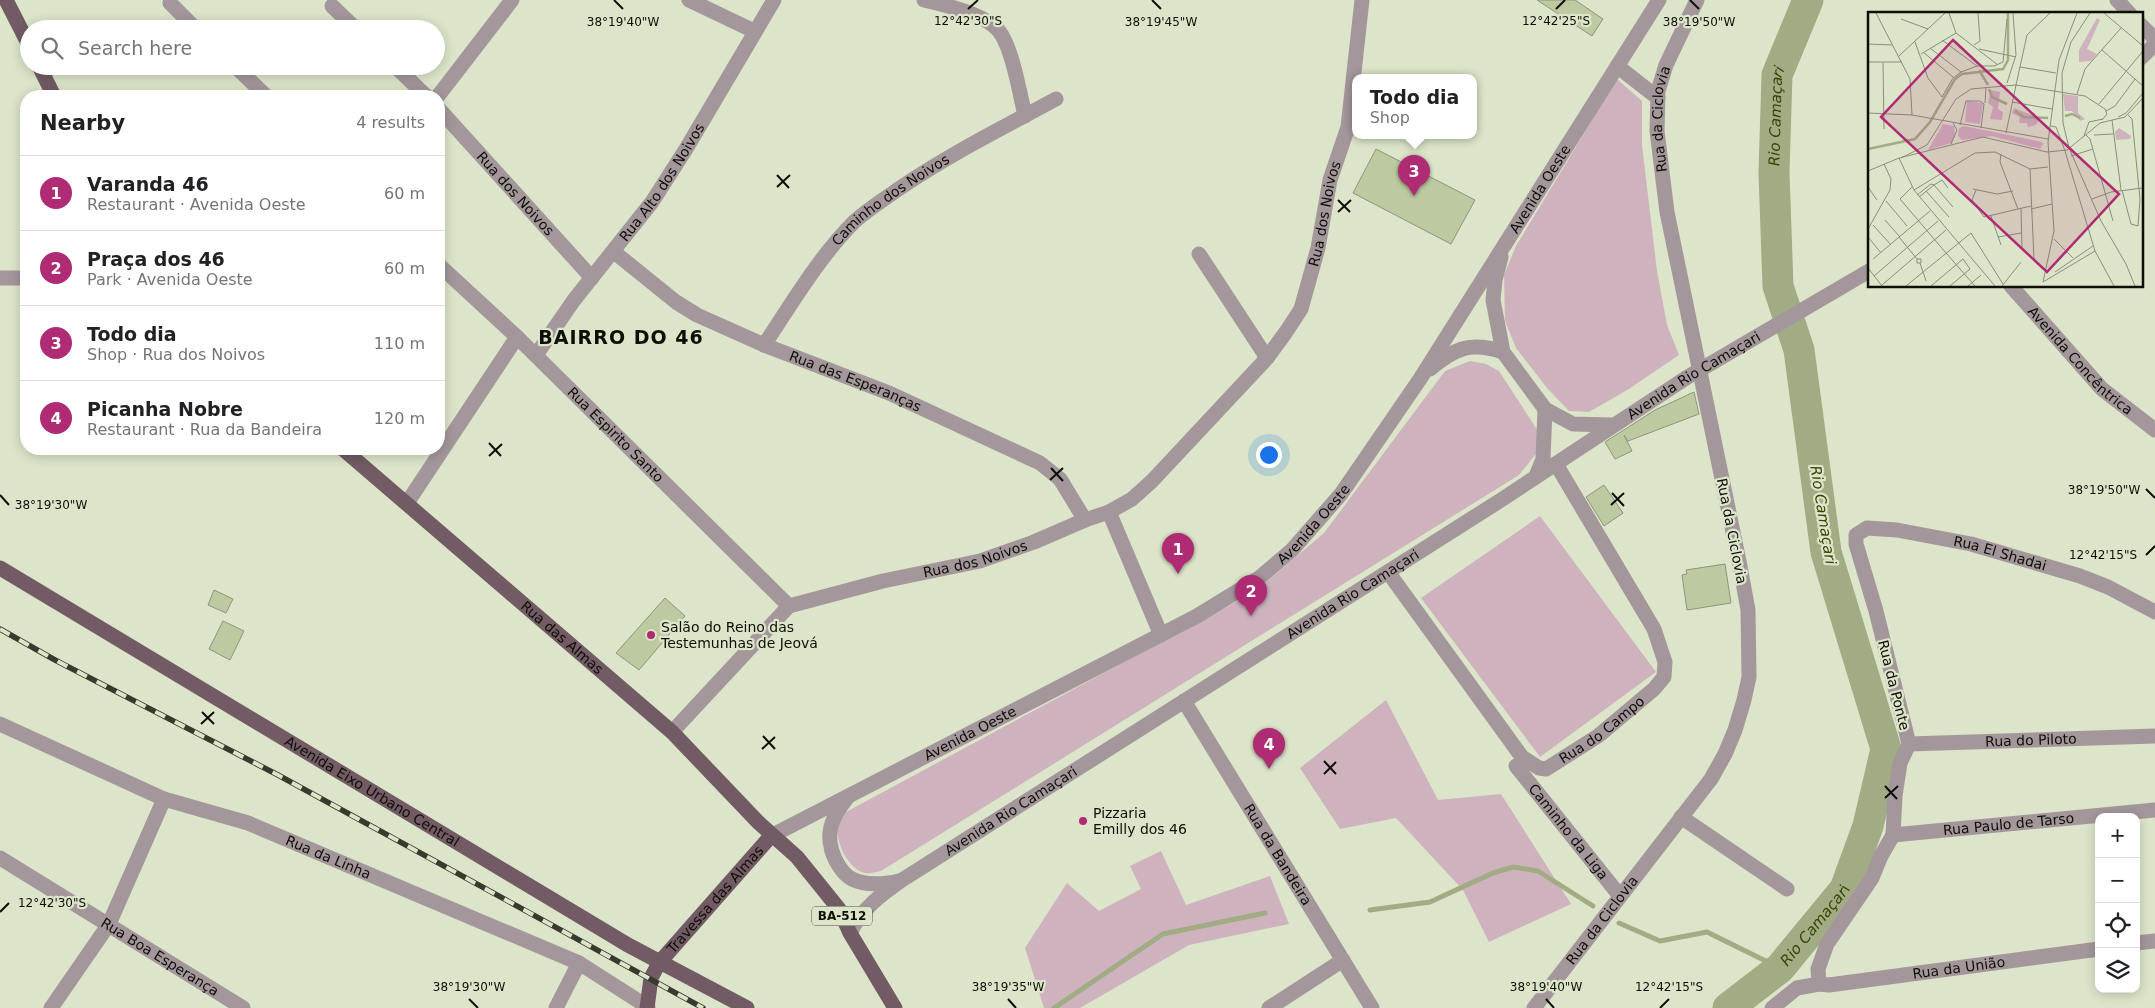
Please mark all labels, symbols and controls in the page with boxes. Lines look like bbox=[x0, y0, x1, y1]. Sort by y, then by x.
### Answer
inset map bbox=[1868, 12, 2142, 288]
text: 12°42'30"S bbox=[934, 14, 1002, 28]
text: 12°42'25"S bbox=[1522, 14, 1590, 28]
text: 38°19'40"W bbox=[587, 15, 659, 29]
text: 38°19'45"W bbox=[1125, 15, 1197, 29]
text: 38°19'50"W bbox=[1663, 15, 1735, 29]
search box bbox=[20, 20, 445, 75]
icon: search bbox=[38, 34, 66, 62]
text: Search here bbox=[78, 37, 192, 59]
water label: Rio Camaçari bbox=[1765, 63, 1789, 166]
street label: Rua da Ciclovia bbox=[1649, 64, 1673, 173]
popup bbox=[1352, 74, 1477, 139]
text: Todo dia bbox=[1370, 86, 1459, 108]
text: Shop bbox=[1370, 108, 1410, 127]
text: Nearby bbox=[40, 111, 125, 135]
text: 4 results bbox=[356, 113, 425, 132]
street label: Rua Alto dos Noivos bbox=[616, 120, 707, 244]
street label: Avenida Oeste bbox=[1506, 142, 1574, 236]
street label: Rua dos Noivos bbox=[474, 148, 557, 239]
street label: Caminho dos Noivos bbox=[828, 151, 952, 249]
pin: 3 bbox=[1398, 155, 1430, 196]
street label: Rua dos Noivos bbox=[1305, 159, 1344, 268]
text: Varanda 46 bbox=[87, 173, 209, 195]
text: 1 bbox=[50, 184, 62, 203]
text: 60 m bbox=[384, 184, 425, 203]
text: Restaurant · Avenida Oeste bbox=[87, 195, 306, 214]
text: Praça dos 46 bbox=[87, 248, 225, 270]
text: 2 bbox=[50, 259, 62, 278]
text: 60 m bbox=[384, 259, 425, 278]
text: Park · Avenida Oeste bbox=[87, 270, 253, 289]
street label: Avenida Concêntrica bbox=[2025, 303, 2136, 418]
text: Todo dia bbox=[87, 323, 177, 345]
district label: BAIRRO DO 46 bbox=[538, 326, 704, 348]
street label: Avenida Rio Camaçari bbox=[1624, 328, 1763, 423]
text: 3 bbox=[50, 334, 62, 353]
text: 110 m bbox=[374, 334, 425, 353]
text: Shop · Rua dos Noivos bbox=[87, 345, 265, 364]
street label: Rua das Esperanças bbox=[787, 348, 924, 415]
street label: Rua Espirito Santo bbox=[564, 384, 667, 486]
text: Picanha Nobre bbox=[87, 398, 243, 420]
text: 4 bbox=[50, 409, 62, 428]
text: 120 m bbox=[374, 409, 425, 428]
text: Restaurant · Rua da Bandeira bbox=[87, 420, 322, 439]
your location bbox=[1256, 442, 1282, 468]
water label: Rio Camaçari bbox=[1806, 464, 1840, 567]
street label: Rua da Ciclovia bbox=[1714, 477, 1750, 585]
street label: Avenida Oeste bbox=[1274, 481, 1353, 567]
text: 38°19'50"W bbox=[2068, 483, 2140, 497]
text: 38°19'30"W bbox=[15, 498, 87, 512]
pin: 1 bbox=[1162, 533, 1194, 574]
street label: Rua El Shadai bbox=[1952, 533, 2048, 574]
street label: Rua dos Noivos bbox=[922, 537, 1029, 581]
street label: Avenida Rio Camaçari bbox=[1284, 546, 1422, 642]
text: 12°42'15"S bbox=[2069, 548, 2137, 562]
pin: 2 bbox=[1235, 575, 1267, 616]
street label: Rua das Almas bbox=[518, 598, 606, 677]
place label: Salão do Reino das Testemunhas de Jeová bbox=[660, 619, 818, 651]
marker: Salão do Reino das Testemunhas de Jeová bbox=[645, 629, 657, 641]
street label: Rua da Ponte bbox=[1875, 638, 1913, 732]
street label: Rua do Campo bbox=[1556, 693, 1647, 767]
street label: Avenida Oeste bbox=[921, 703, 1019, 764]
pin: 4 bbox=[1253, 728, 1285, 769]
street label: Rua do Piloto bbox=[1985, 731, 2077, 750]
street label: Avenida Eixo Urbano Central bbox=[282, 733, 462, 850]
street label: Avenida Rio Camaçari bbox=[942, 763, 1080, 859]
street label: Caminho da Liga bbox=[1525, 781, 1612, 883]
street label: Rua da Bandeira bbox=[1241, 801, 1315, 908]
place label: Pizzaria Emilly dos 46 bbox=[1093, 805, 1187, 837]
street label: Rua Paulo de Tarso bbox=[1942, 810, 2075, 838]
map controls bbox=[2095, 813, 2140, 993]
button: + bbox=[2095, 813, 2140, 858]
marker: Pizzaria Emilly dos 46 bbox=[1077, 815, 1089, 827]
street label: Rua da Linha bbox=[283, 832, 373, 882]
street label: Travessa das Almas bbox=[663, 843, 767, 957]
button: − bbox=[2095, 858, 2140, 903]
street label: Rua da Ciclovia bbox=[1563, 873, 1641, 968]
water label: Rio Camaçari bbox=[1777, 882, 1855, 970]
text: 12°42'30"S bbox=[18, 896, 86, 910]
button: locate bbox=[2095, 903, 2140, 948]
road number: BA-512 bbox=[812, 906, 872, 926]
street label: Rua Boa Esperança bbox=[98, 914, 222, 999]
button: layers bbox=[2095, 948, 2140, 993]
street label: Rua da União bbox=[1912, 954, 2006, 982]
text: 38°19'30"W bbox=[433, 980, 505, 994]
text: 38°19'35"W bbox=[972, 980, 1044, 994]
text: 38°19'40"W bbox=[1510, 980, 1582, 994]
text: 12°42'15"S bbox=[1635, 980, 1703, 994]

